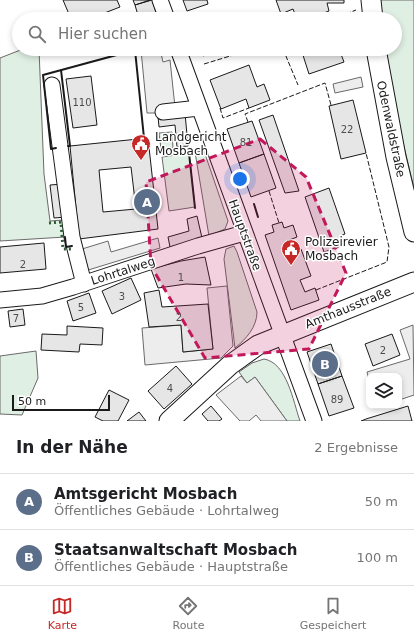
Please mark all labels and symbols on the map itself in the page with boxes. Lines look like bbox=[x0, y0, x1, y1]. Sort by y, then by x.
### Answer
street label: Odenwaldstraße bbox=[374, 79, 408, 179]
house number: 110 bbox=[72, 97, 92, 108]
house number: 22 bbox=[341, 124, 353, 135]
place label: Landgericht Mosbach bbox=[155, 130, 227, 158]
public building icon: Landgericht Mosbach bbox=[130, 133, 152, 161]
house number: 81 bbox=[240, 137, 252, 148]
your location bbox=[230, 169, 250, 189]
pin: A bbox=[134, 187, 160, 217]
street label: Hauptstraße bbox=[226, 198, 264, 272]
place label: Polizeirevier Mosbach bbox=[305, 235, 378, 263]
public building icon: Polizeirevier Mosbach bbox=[280, 238, 302, 266]
street label: Lohrtalweg bbox=[89, 254, 157, 288]
house number: 2 bbox=[20, 259, 26, 270]
house number: 1 bbox=[178, 272, 184, 283]
street label: Amthausstraße bbox=[303, 284, 393, 332]
house number: 3 bbox=[119, 291, 125, 302]
house number: 5 bbox=[78, 302, 84, 313]
house number: 2 bbox=[176, 312, 182, 323]
house number: 7 bbox=[13, 313, 19, 324]
house number: 2 bbox=[380, 345, 386, 356]
pin: B bbox=[312, 349, 338, 379]
house number: 4 bbox=[167, 383, 173, 394]
scale bar bbox=[12, 393, 110, 412]
house number: 89 bbox=[331, 394, 343, 405]

